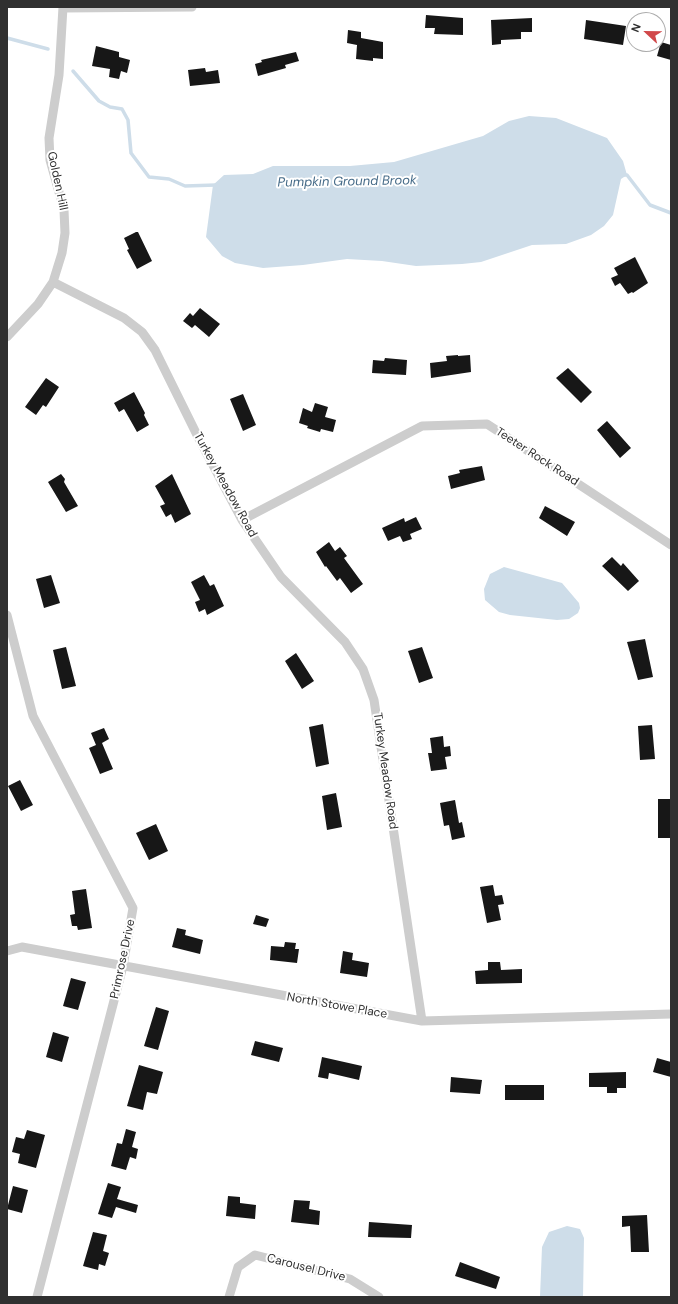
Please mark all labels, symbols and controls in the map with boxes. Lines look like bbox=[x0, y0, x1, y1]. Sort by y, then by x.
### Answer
north arrow bbox=[626, 12, 666, 52]
text: N bbox=[628, 22, 644, 34]
street label: Golden Hill bbox=[44, 150, 70, 212]
water label: Pumpkin Ground Brook bbox=[277, 173, 417, 191]
street label: Teeter Rock Road bbox=[493, 425, 581, 489]
street label: Turkey Meadow Road bbox=[190, 430, 260, 540]
street label: Turkey Meadow Road bbox=[370, 712, 400, 830]
street label: Primrose Drive bbox=[108, 918, 138, 1000]
street label: North Stowe Place bbox=[286, 990, 388, 1022]
street label: Carousel Drive bbox=[265, 1251, 347, 1285]

